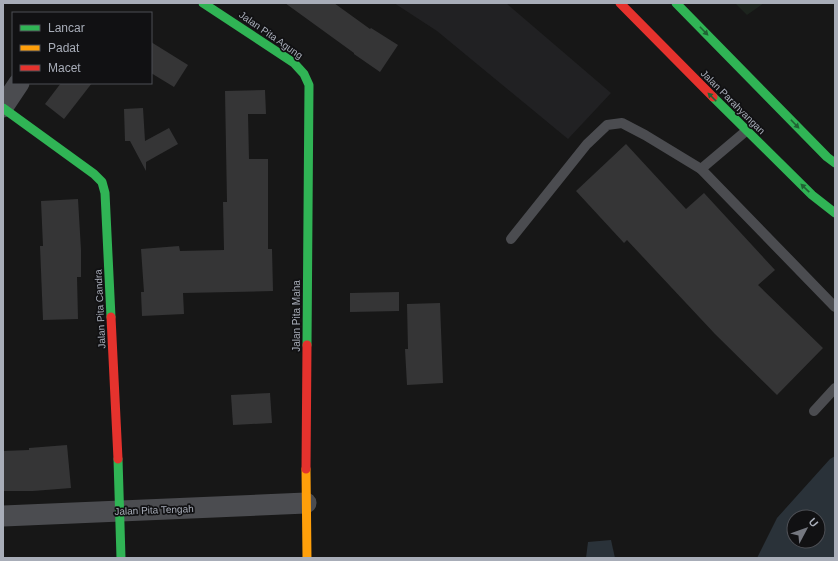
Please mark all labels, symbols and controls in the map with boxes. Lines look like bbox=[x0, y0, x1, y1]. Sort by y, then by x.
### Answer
street label: Jalan Pita Agung bbox=[237, 9, 305, 61]
legend bbox=[12, 12, 152, 84]
text: Lancar bbox=[48, 21, 85, 35]
one-way arrow bbox=[699, 26, 709, 36]
text: Padat bbox=[48, 41, 80, 55]
text: Macet bbox=[48, 61, 81, 75]
street label: Jalan Parahyangan bbox=[699, 68, 767, 136]
one-way arrow bbox=[707, 92, 717, 102]
one-way arrow bbox=[790, 119, 799, 129]
one-way arrow bbox=[800, 183, 810, 193]
street label: Jalan Pita Candra bbox=[92, 269, 108, 349]
street label: Jalan Pita Maha bbox=[291, 280, 302, 352]
street label: Jalan Pita Tengah bbox=[114, 503, 194, 517]
north arrow bbox=[786, 509, 826, 549]
text: U bbox=[806, 516, 821, 529]

